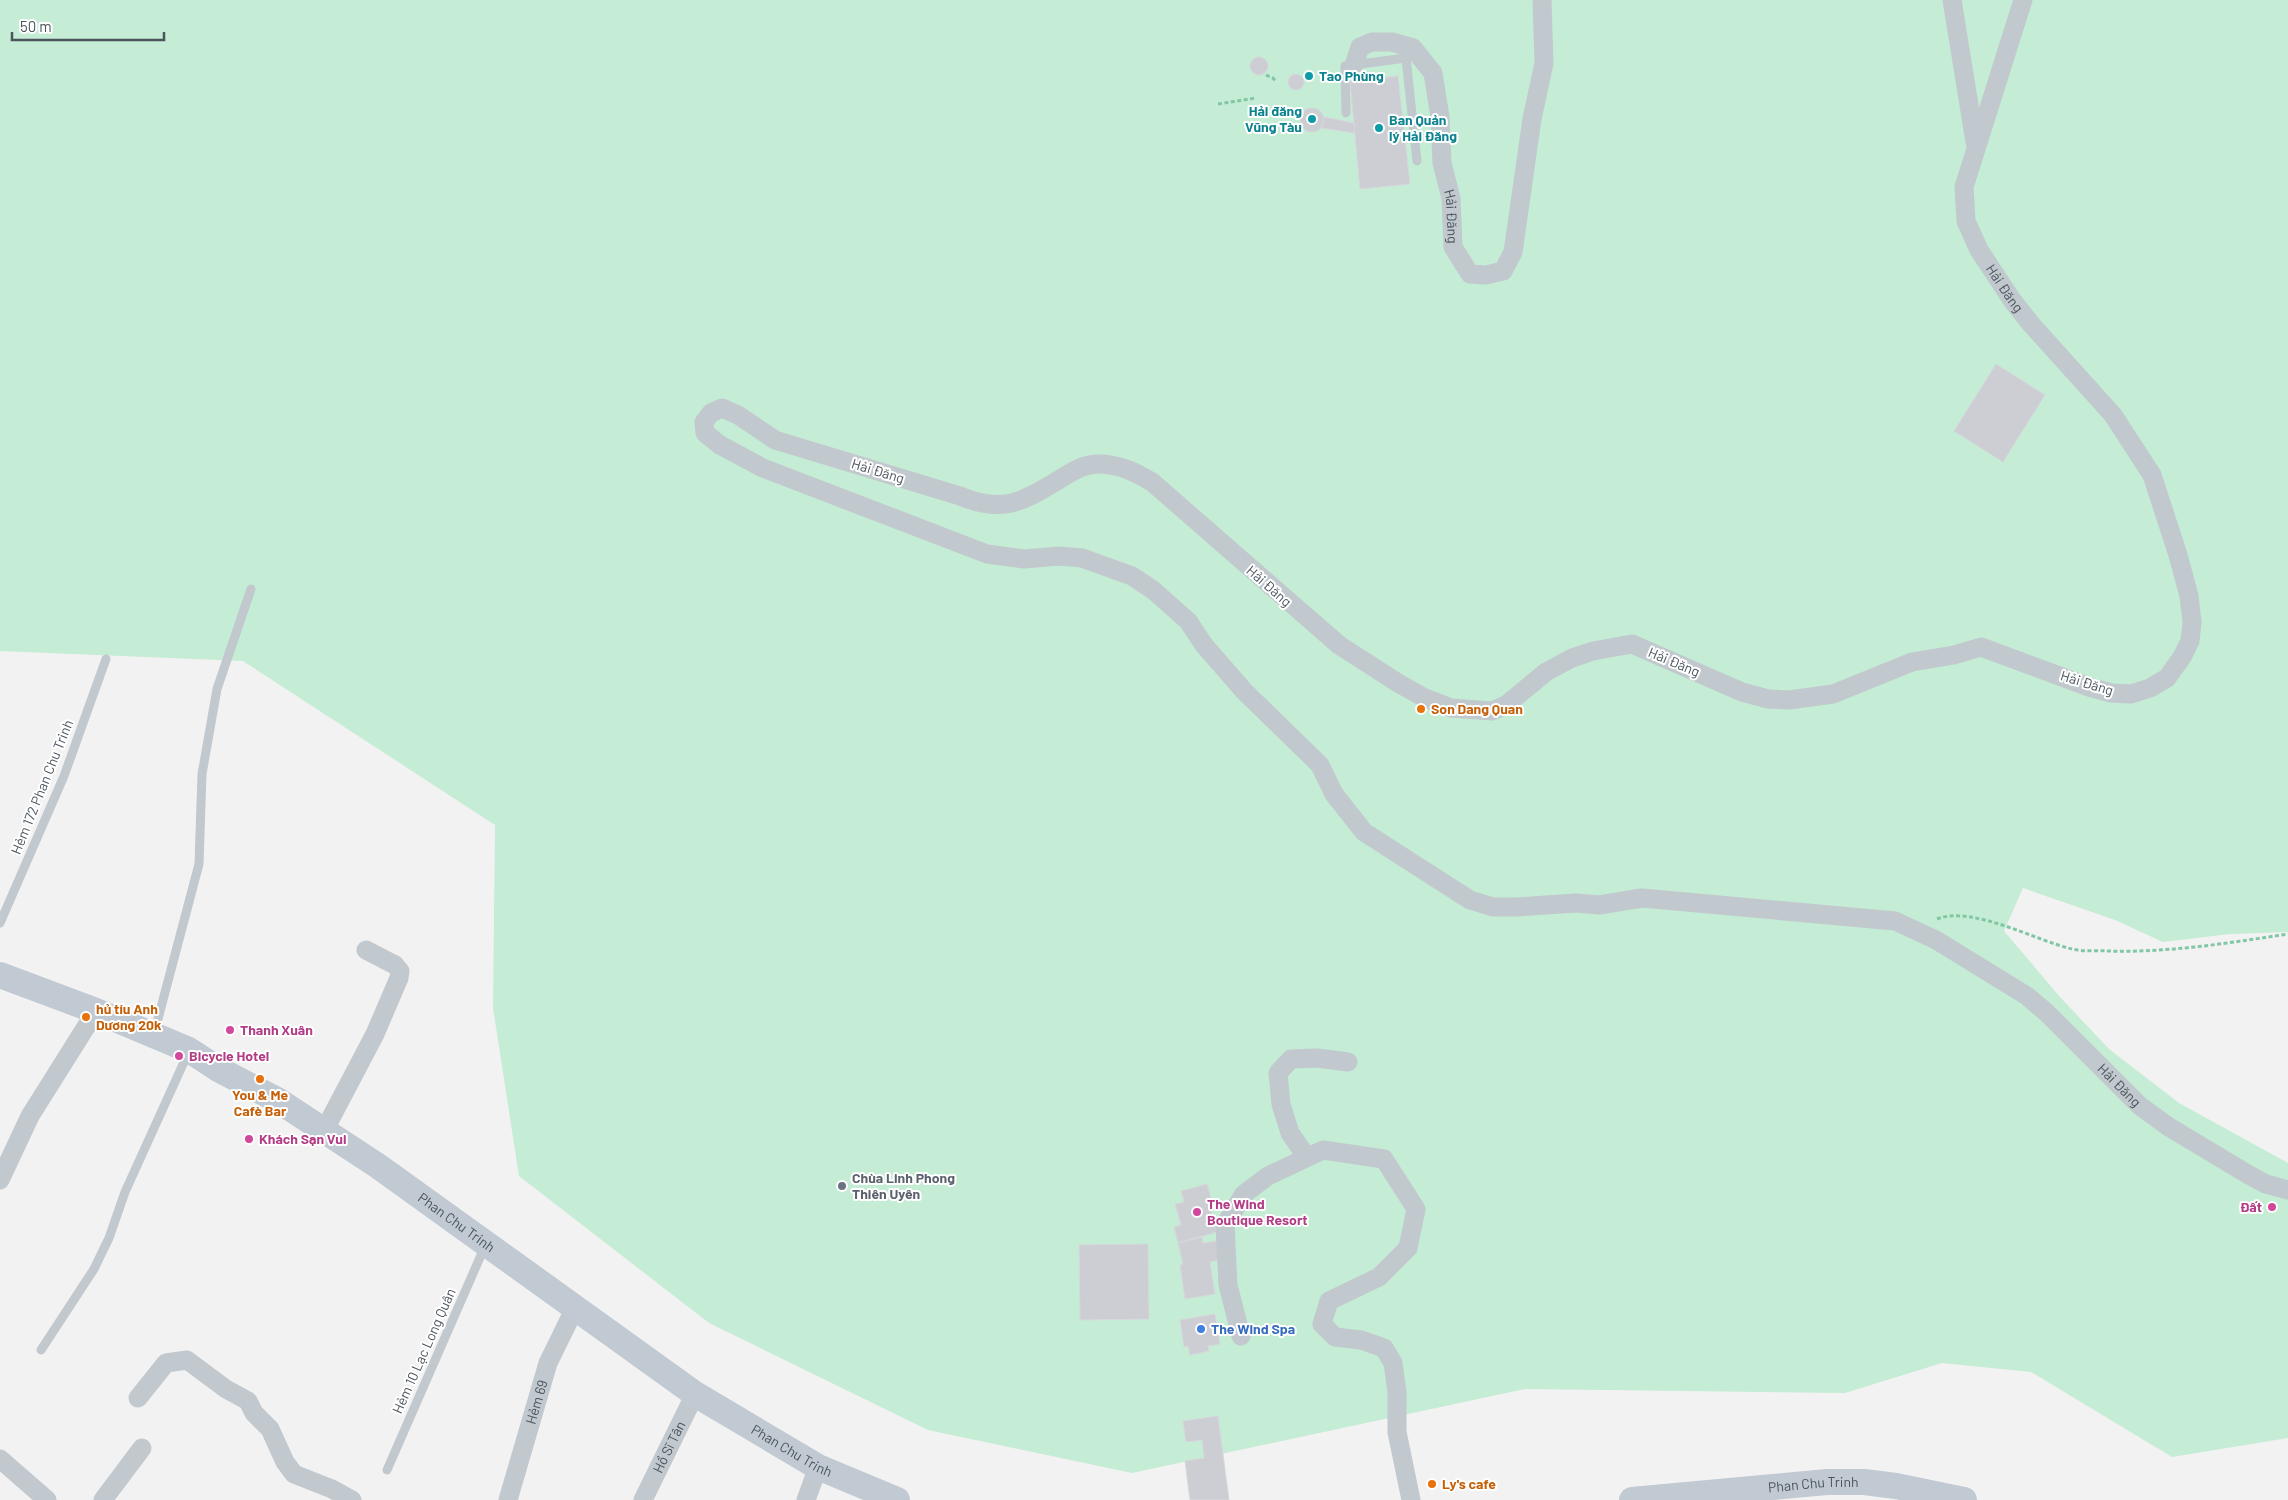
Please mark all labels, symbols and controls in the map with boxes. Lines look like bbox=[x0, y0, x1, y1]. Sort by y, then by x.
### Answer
scale bar bbox=[12, 10, 165, 42]
text: 50 m bbox=[20, 17, 52, 35]
place label: Tao Phùng bbox=[1319, 67, 1384, 84]
marker: Tao Phùng bbox=[1303, 70, 1315, 82]
place label: Hải đăng Vũng Tàu bbox=[1245, 102, 1302, 135]
place label: Ban Quản lý Hải Đăng bbox=[1389, 111, 1457, 144]
marker: Hải đăng Vũng Tàu bbox=[1306, 113, 1318, 125]
marker: Ban Quản lý Hải Đăng bbox=[1373, 122, 1385, 134]
street label: Hải Đăng bbox=[1441, 187, 1462, 244]
street label: Hải Đăng bbox=[1983, 261, 2027, 315]
street label: Hải Đăng bbox=[850, 454, 907, 487]
street label: Hải Đăng bbox=[1243, 561, 1295, 610]
street label: Hải Đăng bbox=[1646, 643, 1703, 680]
street label: Hải Đăng bbox=[2059, 666, 2116, 699]
place label: Son Dang Quan bbox=[1431, 700, 1523, 717]
marker: Son Dang Quan bbox=[1415, 703, 1427, 715]
street label: Hẻm 172 Phan Chu Trinh bbox=[7, 717, 76, 857]
place label: hủ tíu Anh Dương 20k bbox=[96, 1000, 162, 1033]
marker: hủ tíu Anh Dương 20k bbox=[80, 1011, 92, 1023]
place label: Thanh Xuân bbox=[240, 1021, 313, 1038]
marker: Thanh Xuân bbox=[224, 1024, 236, 1036]
place label: Bicycle Hotel bbox=[189, 1047, 269, 1064]
marker: Bicycle Hotel bbox=[173, 1050, 185, 1062]
street label: Hải Đăng bbox=[2094, 1060, 2145, 1110]
marker: You & Me Cafè Bar bbox=[254, 1073, 266, 1085]
place label: You & Me Cafè Bar bbox=[232, 1086, 288, 1119]
place label: Khách Sạn Vui bbox=[259, 1130, 346, 1147]
marker: Khách Sạn Vui bbox=[243, 1133, 255, 1145]
place label: Chùa Linh Phong Thiên Uyên bbox=[852, 1169, 955, 1202]
marker: Chùa Linh Phong Thiên Uyên bbox=[836, 1180, 848, 1192]
street label: Phan Chu Trinh bbox=[415, 1189, 499, 1255]
place label: The Wind Boutique Resort bbox=[1207, 1195, 1308, 1228]
place label: Đất bbox=[2240, 1198, 2262, 1215]
marker: Đất bbox=[2266, 1201, 2278, 1213]
marker: The Wind Boutique Resort bbox=[1191, 1206, 1203, 1218]
street label: Hẻm 10 Lạc Long Quân bbox=[388, 1286, 459, 1416]
place label: The Wind Spa bbox=[1211, 1320, 1295, 1337]
marker: The Wind Spa bbox=[1195, 1323, 1207, 1335]
street label: Hẻm 69 bbox=[522, 1378, 551, 1426]
street label: Hồ Sĩ Tân bbox=[649, 1418, 688, 1476]
street label: Phan Chu Trinh bbox=[748, 1420, 835, 1480]
street label: Phan Chu Trinh bbox=[1767, 1473, 1859, 1495]
place label: Ly's cafe bbox=[1442, 1475, 1496, 1492]
marker: Ly's cafe bbox=[1426, 1478, 1438, 1490]

